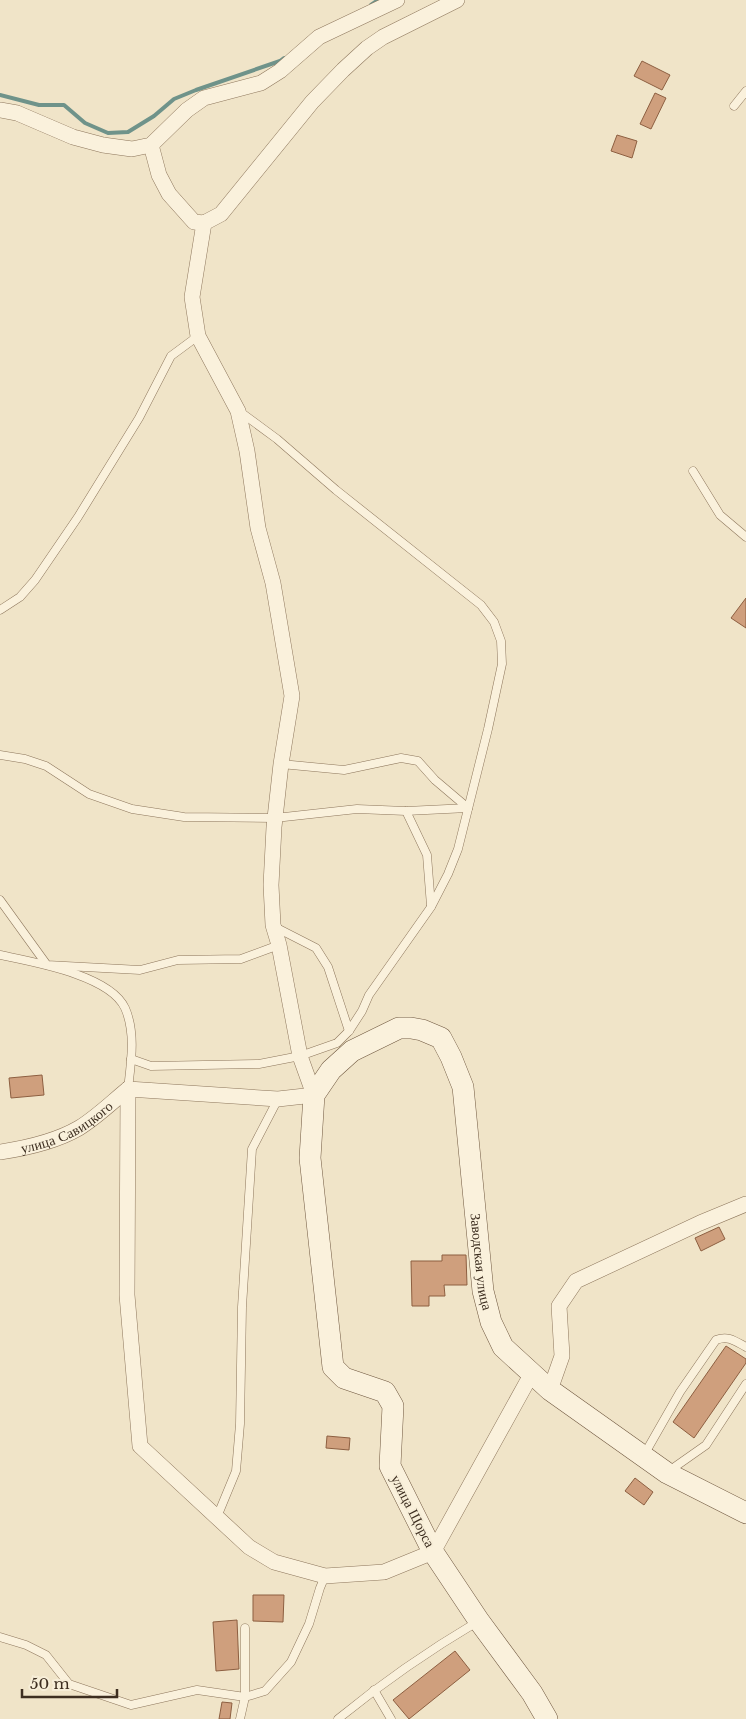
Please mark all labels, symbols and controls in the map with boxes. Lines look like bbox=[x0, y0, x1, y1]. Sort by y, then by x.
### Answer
street label: улица Савицкого bbox=[19, 1097, 116, 1157]
street label: Заводская улица bbox=[466, 1212, 497, 1313]
street label: улица Щорса bbox=[387, 1472, 439, 1551]
scale bar bbox=[22, 1666, 118, 1698]
text: 50 m bbox=[30, 1674, 70, 1693]

